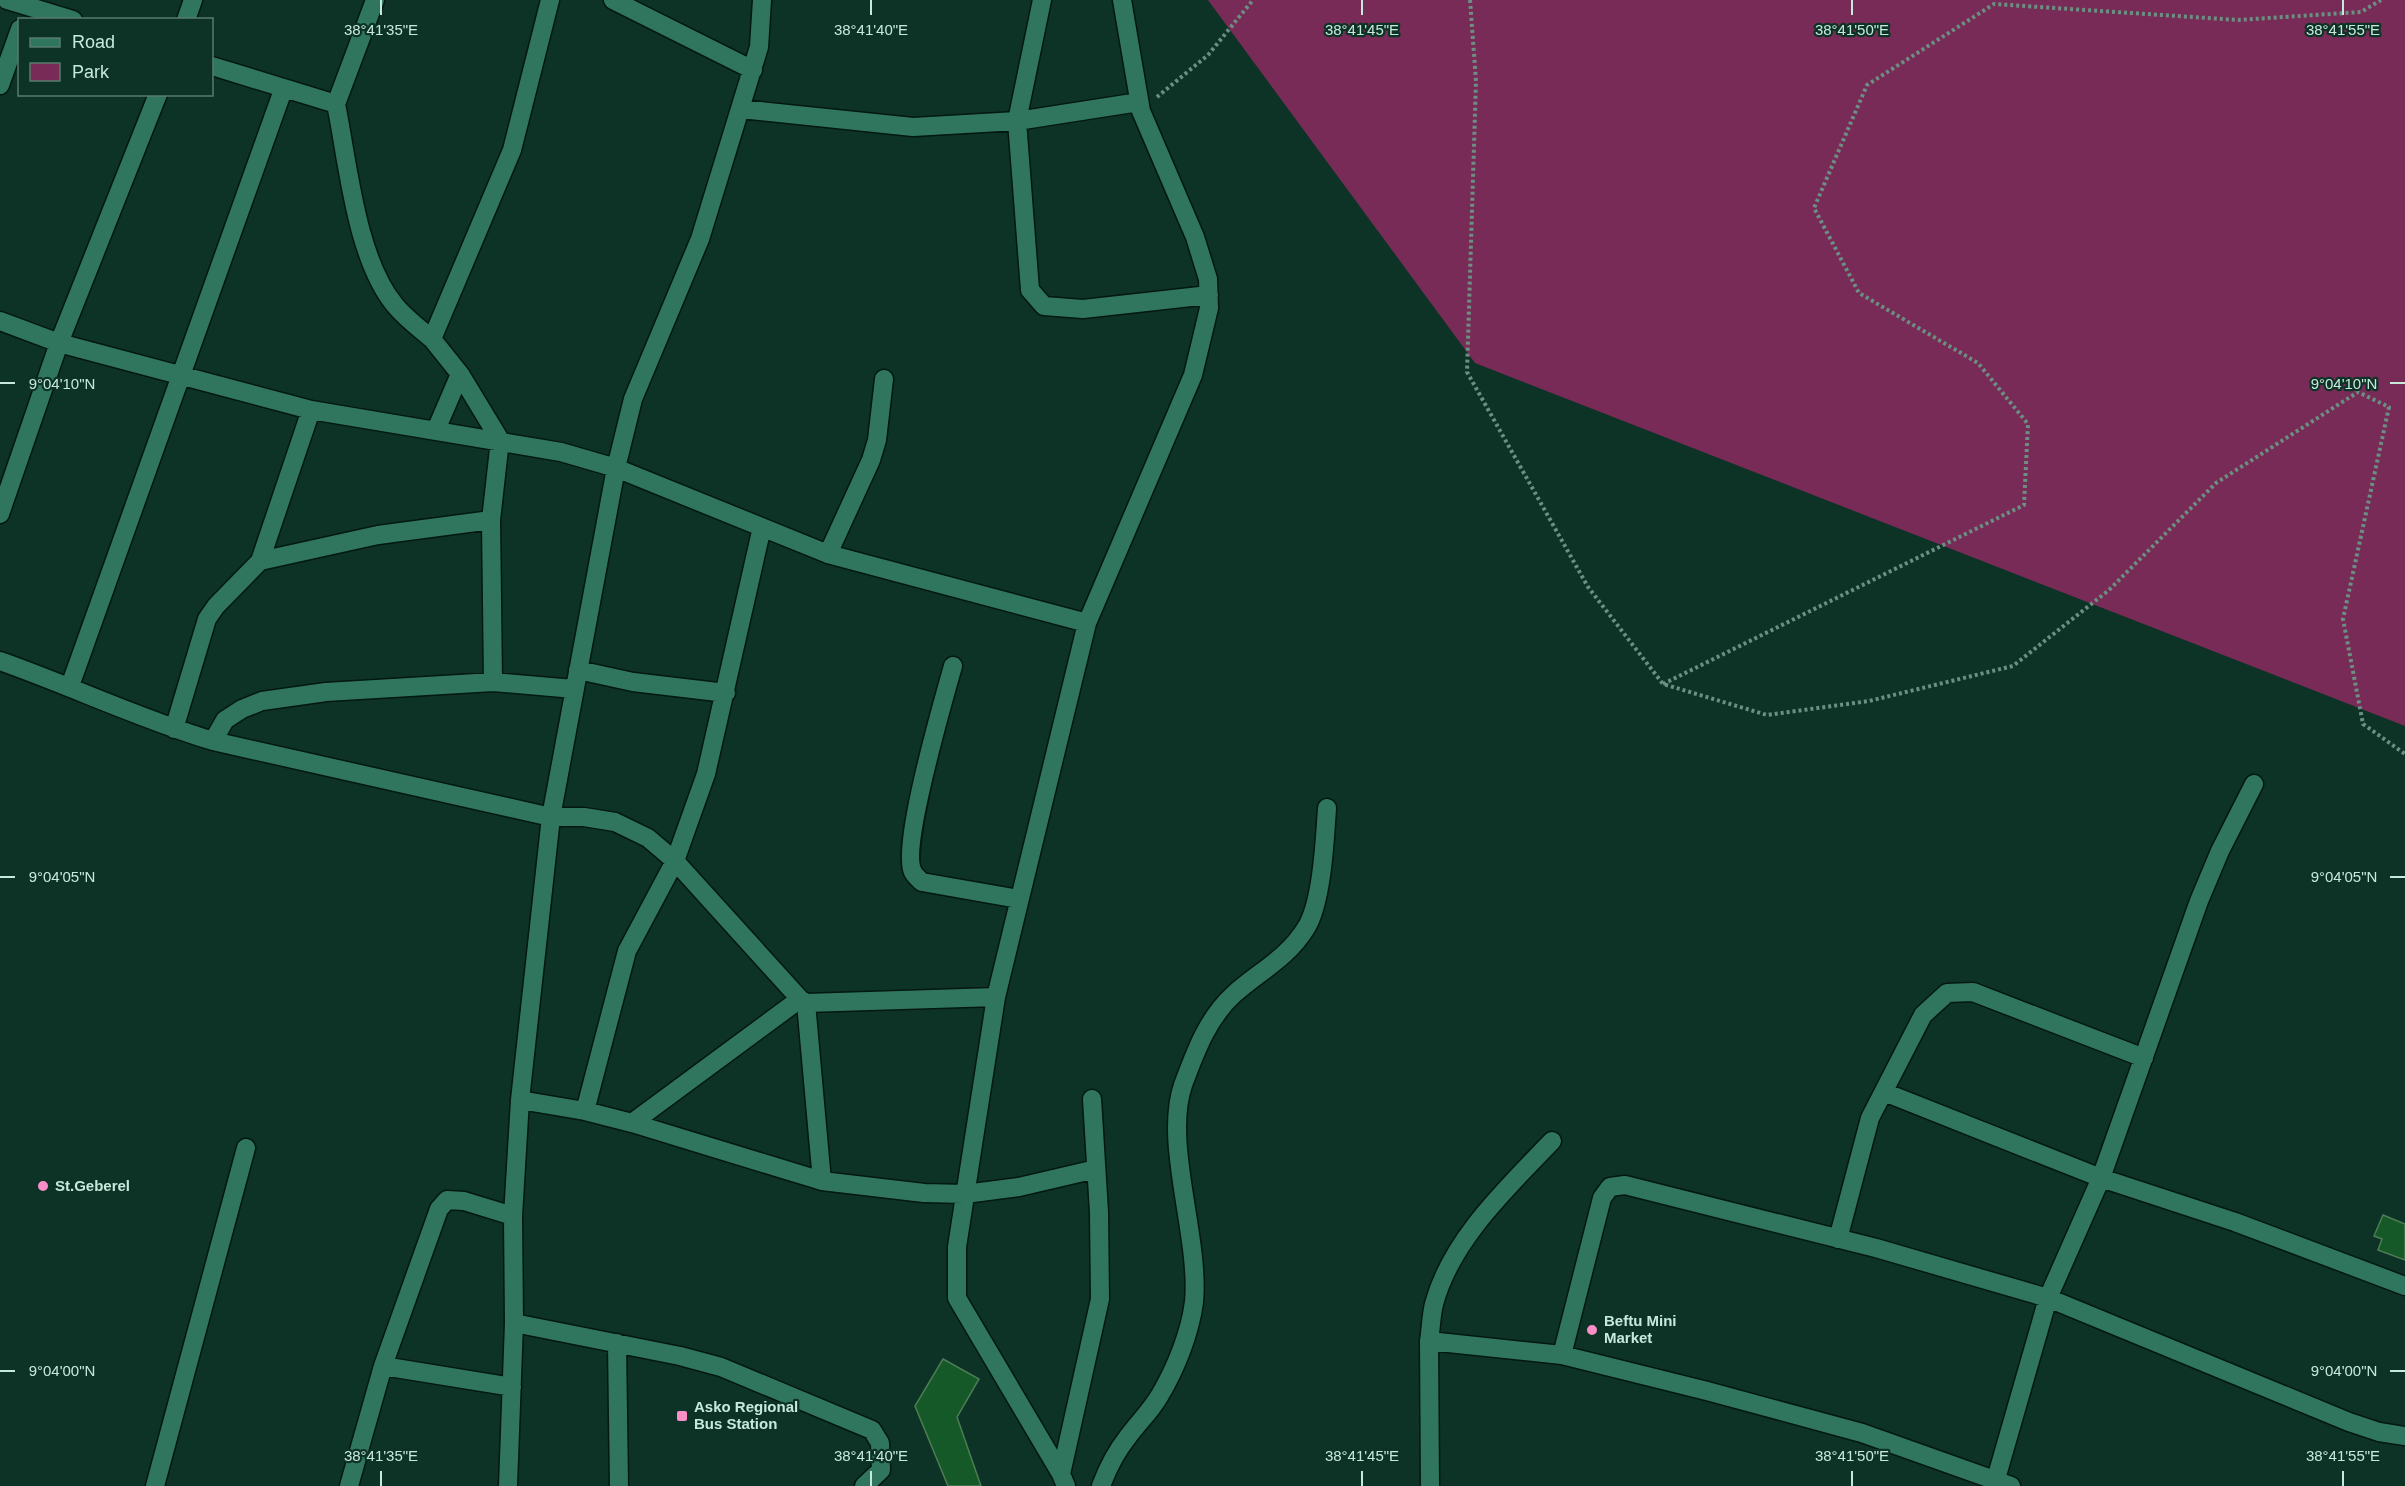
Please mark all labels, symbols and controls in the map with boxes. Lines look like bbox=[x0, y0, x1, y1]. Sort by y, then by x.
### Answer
legend bbox=[18, 18, 213, 96]
text: 38°41'35"E bbox=[344, 21, 418, 38]
text: 38°41'40"E bbox=[834, 21, 908, 38]
text: 38°41'45"E bbox=[1325, 21, 1399, 38]
text: 38°41'50"E bbox=[1815, 21, 1889, 38]
text: 38°41'55"E bbox=[2306, 21, 2380, 38]
text: Road bbox=[72, 32, 115, 52]
text: Park bbox=[72, 62, 110, 82]
text: 9°04'10"N bbox=[29, 375, 95, 392]
text: 9°04'10"N bbox=[2311, 375, 2377, 392]
text: 9°04'05"N bbox=[29, 868, 95, 885]
text: 9°04'05"N bbox=[2311, 868, 2377, 885]
place label: St.Geberel bbox=[55, 1177, 130, 1194]
marker: St.Geberel bbox=[36, 1179, 50, 1193]
place label: Beftu Mini Market bbox=[1604, 1312, 1677, 1346]
marker: Beftu Mini Market bbox=[1585, 1323, 1599, 1337]
text: 9°04'00"N bbox=[29, 1362, 95, 1379]
text: 9°04'00"N bbox=[2311, 1362, 2377, 1379]
place label: Asko Regional Bus Station bbox=[694, 1398, 798, 1432]
marker: Asko Regional Bus Station bbox=[675, 1409, 689, 1423]
text: 38°41'35"E bbox=[344, 1447, 418, 1464]
text: 38°41'40"E bbox=[834, 1447, 908, 1464]
text: 38°41'45"E bbox=[1325, 1447, 1399, 1464]
text: 38°41'50"E bbox=[1815, 1447, 1889, 1464]
text: 38°41'55"E bbox=[2306, 1447, 2380, 1464]

